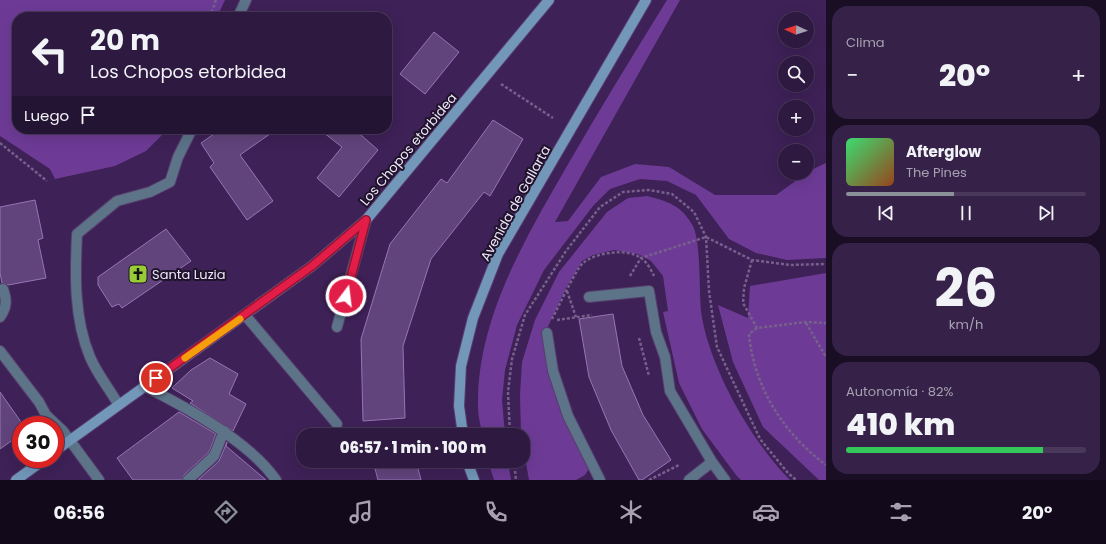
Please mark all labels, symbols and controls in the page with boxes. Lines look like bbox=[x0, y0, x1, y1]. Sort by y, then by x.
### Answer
north arrow bbox=[778, 12, 814, 48]
map controls bbox=[778, 12, 814, 180]
text: 20 m bbox=[90, 21, 160, 60]
icon: left bbox=[24, 28, 76, 80]
text: Clima bbox=[846, 33, 885, 52]
text: 20° bbox=[939, 54, 990, 97]
button: search bbox=[778, 56, 814, 92]
text: Los Chopos etorbidea bbox=[90, 59, 286, 84]
text: − bbox=[846, 60, 858, 91]
text: + bbox=[1071, 60, 1086, 91]
street label: Los Chopos etorbidea bbox=[356, 89, 461, 210]
button: + bbox=[778, 100, 814, 136]
icon: arrive bbox=[77, 104, 99, 126]
text: Luego bbox=[24, 105, 69, 126]
text: Afterglow bbox=[906, 141, 981, 162]
street label: Avenida de Gallarta bbox=[476, 142, 555, 264]
button: − bbox=[778, 144, 814, 180]
text: The Pines bbox=[906, 163, 967, 182]
icon: previous bbox=[875, 202, 897, 224]
icon: pause bbox=[955, 202, 977, 224]
icon: next bbox=[1035, 202, 1057, 224]
text: 26 bbox=[935, 252, 997, 325]
church icon: Santa Luzia bbox=[127, 263, 149, 285]
place label: Santa Luzia bbox=[152, 265, 226, 284]
position arrow bbox=[325, 275, 367, 317]
text: km/h bbox=[949, 315, 983, 334]
pin bbox=[139, 361, 173, 395]
icon: arrive bbox=[145, 367, 167, 389]
text: Autonomía · 82% bbox=[846, 382, 953, 401]
text: 410 km bbox=[846, 403, 955, 446]
speed limit sign: 30 bbox=[12, 416, 64, 468]
text: 06:57 · 1 min · 100 m bbox=[340, 437, 486, 458]
icon: directions bbox=[212, 498, 240, 526]
icon: music bbox=[347, 498, 375, 526]
icon: phone bbox=[482, 498, 510, 526]
icon: climate bbox=[617, 498, 645, 526]
icon: car bbox=[752, 498, 780, 526]
icon: filters bbox=[887, 498, 915, 526]
text: 06:56 bbox=[54, 500, 105, 525]
text: 20° bbox=[1022, 500, 1052, 525]

